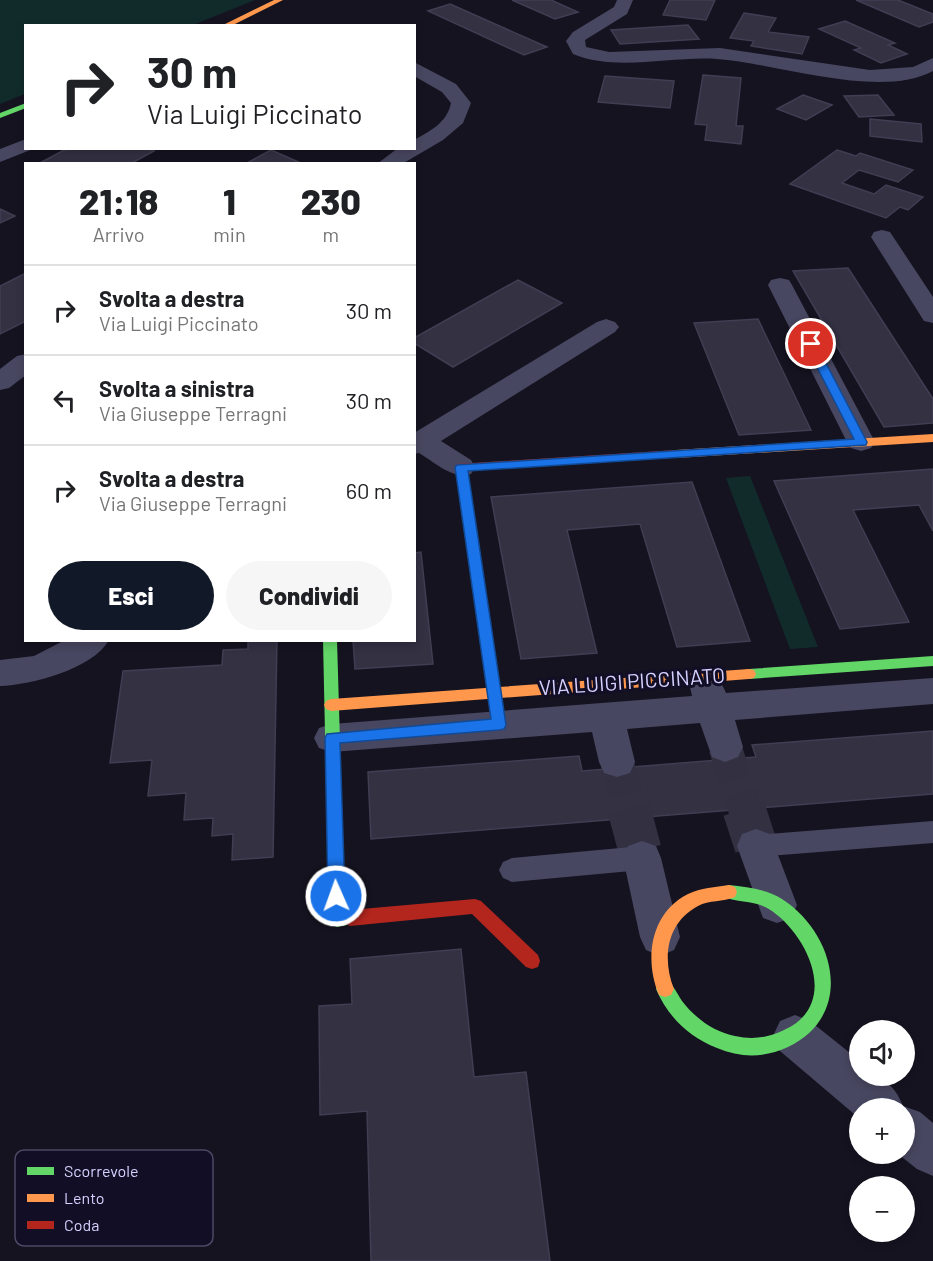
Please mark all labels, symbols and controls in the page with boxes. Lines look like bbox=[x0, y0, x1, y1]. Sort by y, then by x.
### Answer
text: 30 m bbox=[147, 46, 237, 96]
icon: right bbox=[48, 48, 126, 126]
text: Via Luigi Piccinato bbox=[147, 97, 363, 129]
text: 21:18 bbox=[79, 179, 158, 222]
text: 1 bbox=[223, 179, 236, 222]
text: 230 bbox=[301, 179, 361, 222]
text: Arrivo bbox=[93, 222, 145, 246]
text: min bbox=[213, 222, 246, 246]
text: m bbox=[323, 222, 339, 246]
text: Svolta a destra bbox=[99, 285, 244, 311]
icon: right bbox=[48, 294, 81, 327]
text: 30 m bbox=[346, 297, 392, 323]
text: Via Luigi Piccinato bbox=[99, 311, 259, 335]
pin bbox=[785, 318, 836, 369]
icon: arrive bbox=[794, 327, 827, 360]
text: Svolta a sinistra bbox=[99, 375, 254, 401]
icon: left bbox=[48, 384, 81, 417]
text: 30 m bbox=[346, 387, 392, 413]
text: Via Giuseppe Terragni bbox=[99, 401, 287, 425]
text: Svolta a destra bbox=[99, 465, 244, 491]
icon: right bbox=[48, 474, 81, 507]
text: 60 m bbox=[346, 477, 392, 503]
text: Via Giuseppe Terragni bbox=[99, 491, 287, 515]
button: Esci bbox=[48, 561, 214, 630]
button: Condividi bbox=[226, 561, 392, 630]
street label: VIA LUIGI PICCINATO bbox=[538, 662, 726, 699]
position arrow bbox=[304, 864, 368, 928]
map controls bbox=[849, 1020, 915, 1242]
button: sound bbox=[849, 1020, 915, 1086]
button: + bbox=[849, 1098, 915, 1164]
legend bbox=[15, 1150, 213, 1246]
text: Scorrevole bbox=[64, 1161, 138, 1180]
button: − bbox=[849, 1176, 915, 1242]
text: Lento bbox=[64, 1188, 105, 1207]
text: Coda bbox=[64, 1215, 99, 1234]

